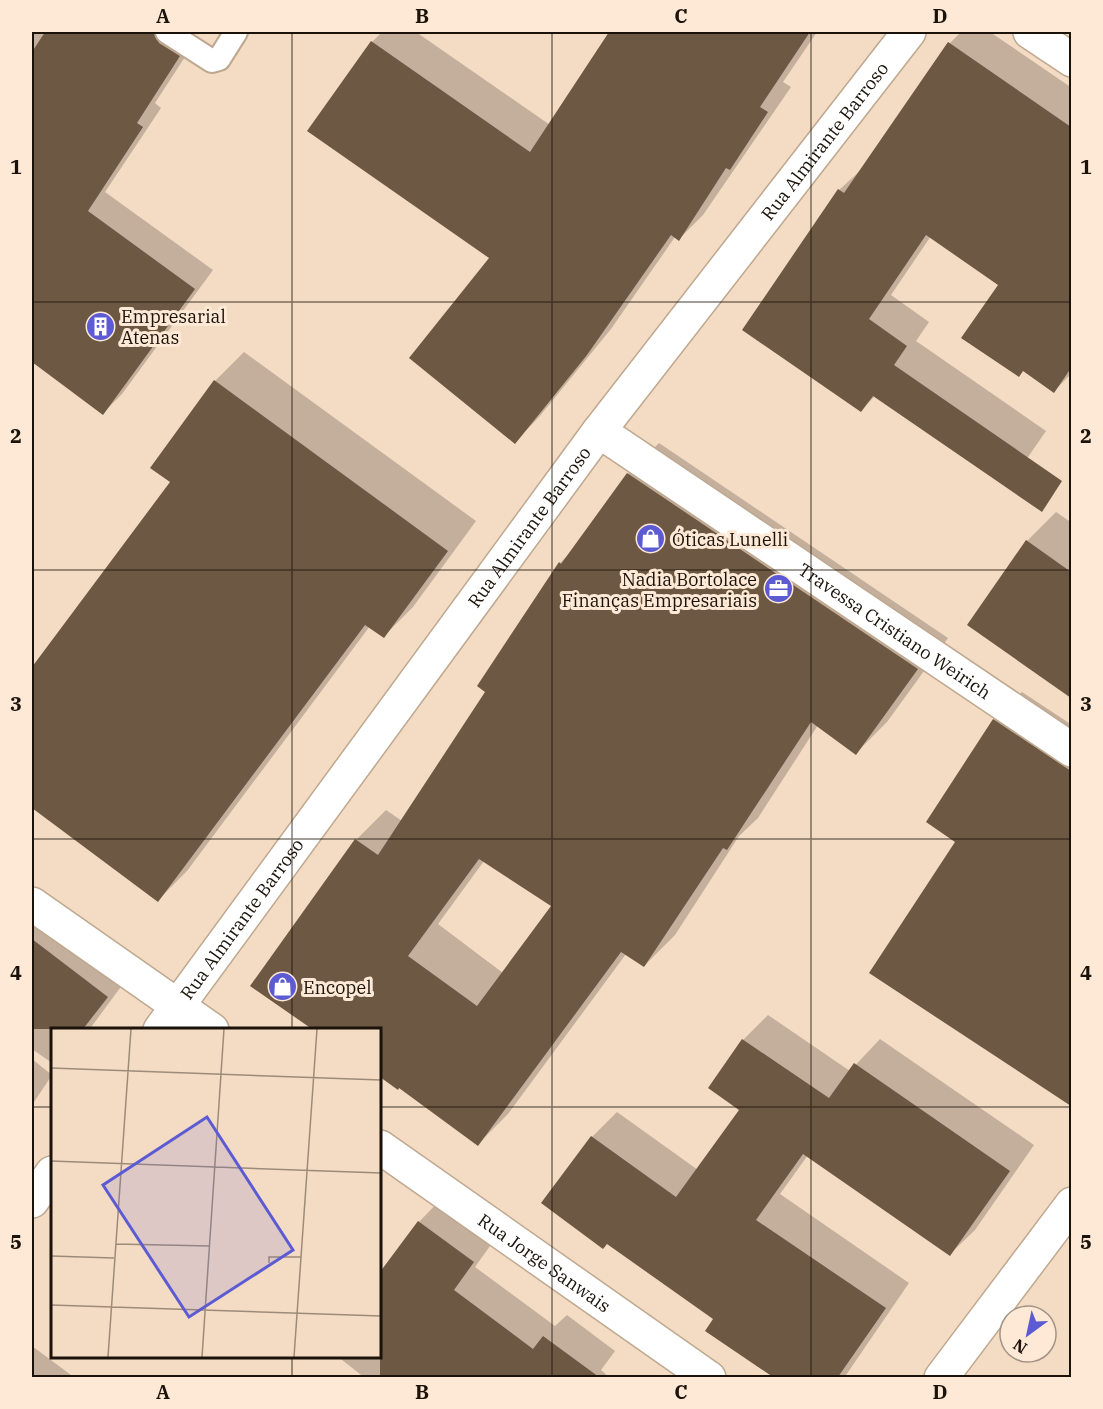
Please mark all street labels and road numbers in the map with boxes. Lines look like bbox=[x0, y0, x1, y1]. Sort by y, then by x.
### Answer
street label: Rua Almirante Barroso bbox=[756, 57, 893, 225]
street label: Rua Almirante Barroso bbox=[462, 442, 596, 612]
street label: Travessa Cristiano Weirich bbox=[794, 558, 996, 704]
street label: Rua Almirante Barroso bbox=[175, 834, 308, 1004]
street label: Rua Jorge Sanwais bbox=[474, 1208, 615, 1317]

